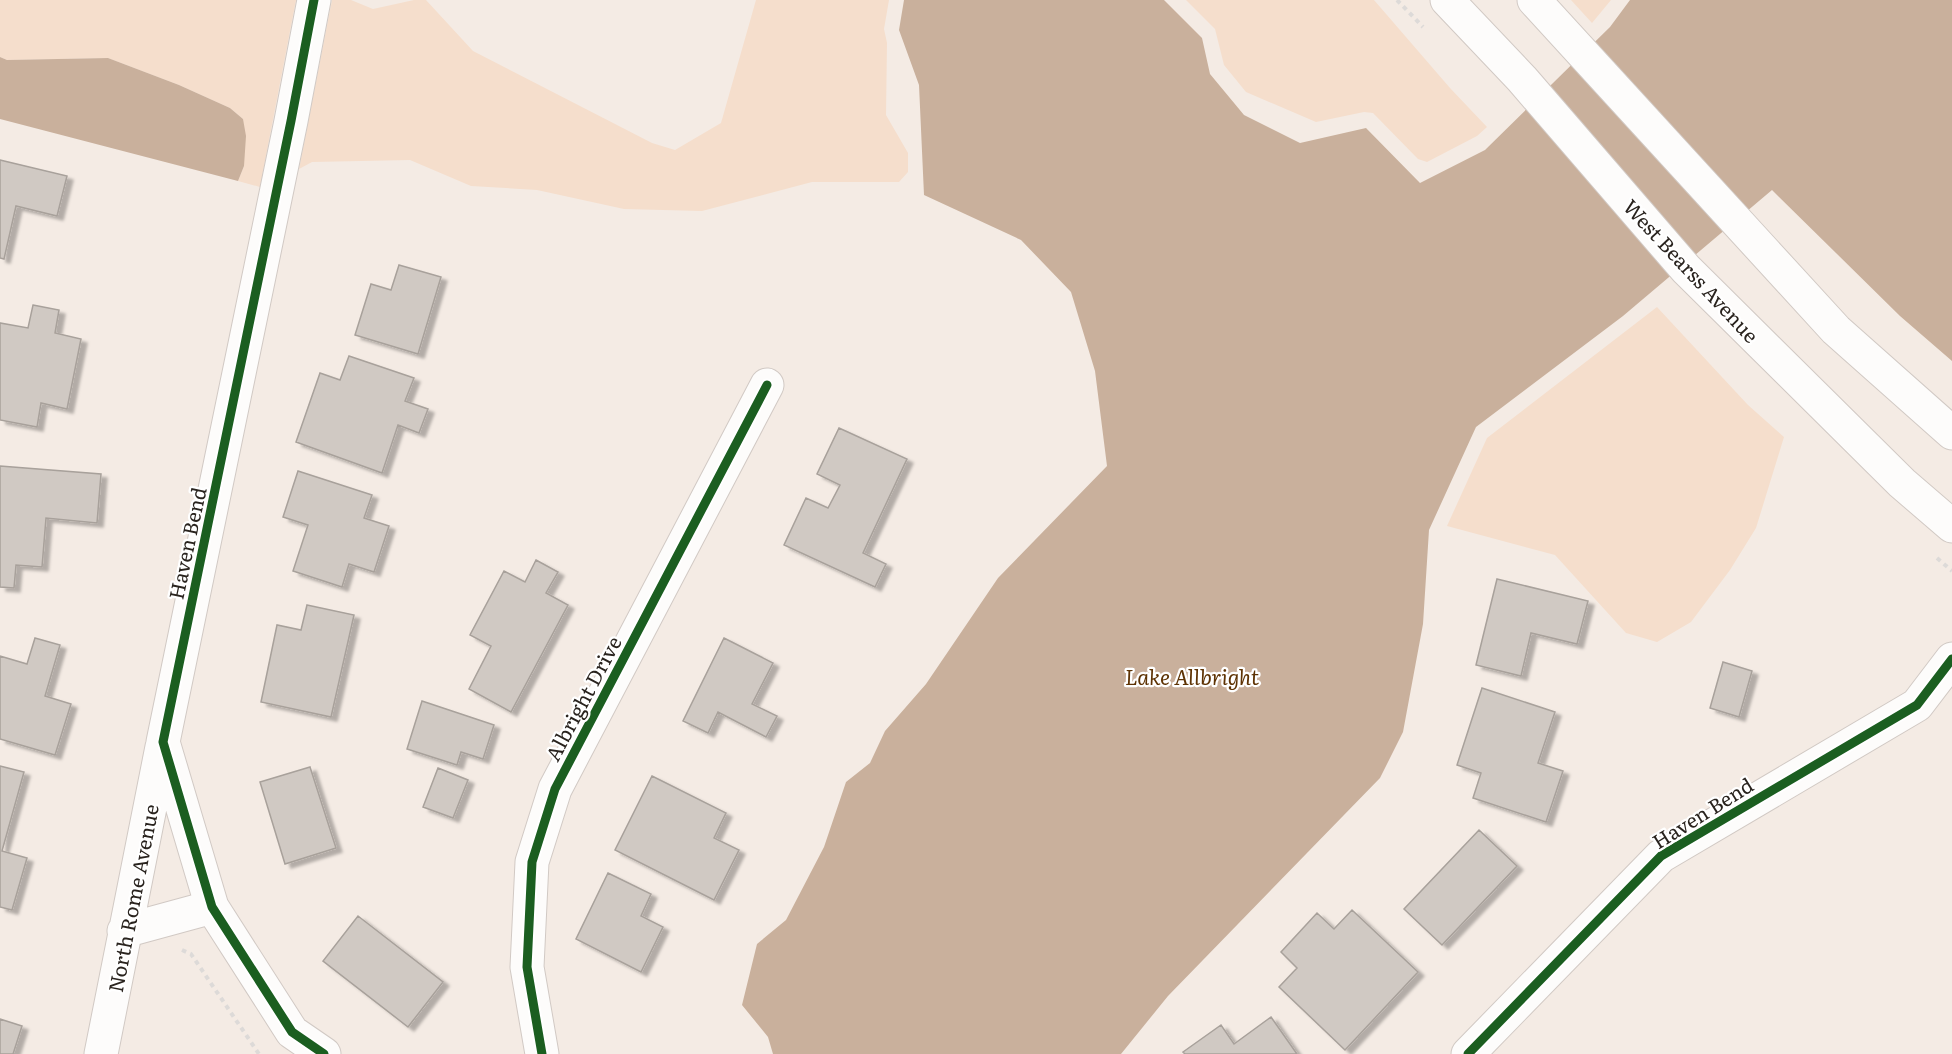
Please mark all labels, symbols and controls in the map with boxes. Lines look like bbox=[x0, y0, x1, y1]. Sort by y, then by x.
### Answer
street label: West Bearss Avenue bbox=[1617, 191, 1767, 349]
street label: Haven Bend bbox=[159, 484, 213, 602]
street label: Albright Drive bbox=[536, 630, 628, 766]
water label: Lake Allbright bbox=[1125, 660, 1260, 691]
street label: Haven Bend bbox=[1646, 769, 1758, 855]
street label: North Rome Avenue bbox=[99, 801, 165, 995]

